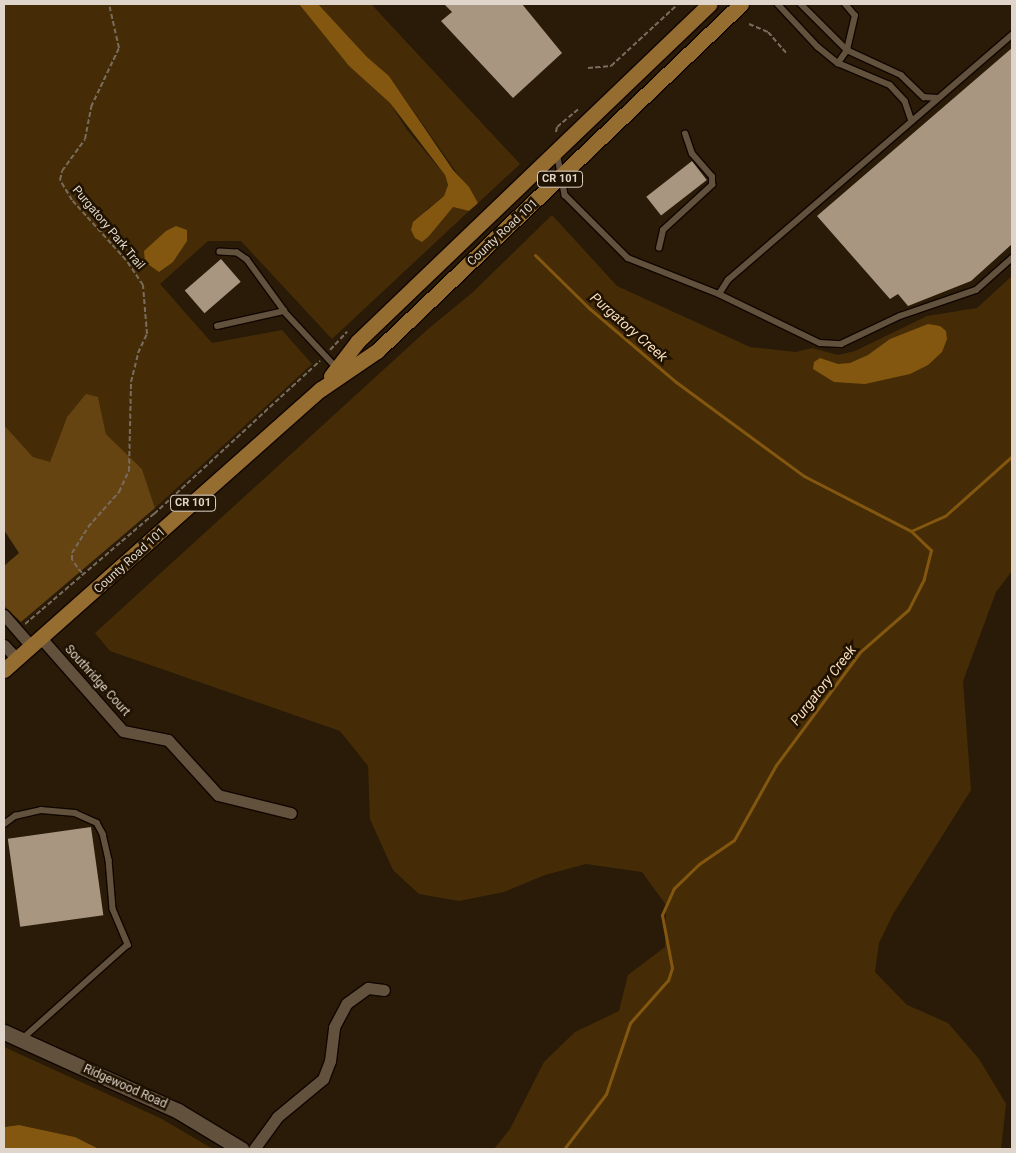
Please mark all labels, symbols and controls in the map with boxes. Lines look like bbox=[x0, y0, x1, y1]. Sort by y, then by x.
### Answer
road number: CR 101 bbox=[536, 170, 584, 188]
street label: Purgatory Park Trail bbox=[69, 183, 147, 273]
street label: County Road 101 bbox=[465, 197, 541, 269]
water label: Purgatory Creek bbox=[587, 289, 671, 365]
road number: CR 101 bbox=[169, 494, 217, 512]
street label: County Road 101 bbox=[91, 525, 169, 597]
water label: Purgatory Creek bbox=[787, 642, 859, 728]
street label: Southridge Court bbox=[61, 643, 133, 719]
street label: Ridgewood Road bbox=[81, 1062, 169, 1112]

